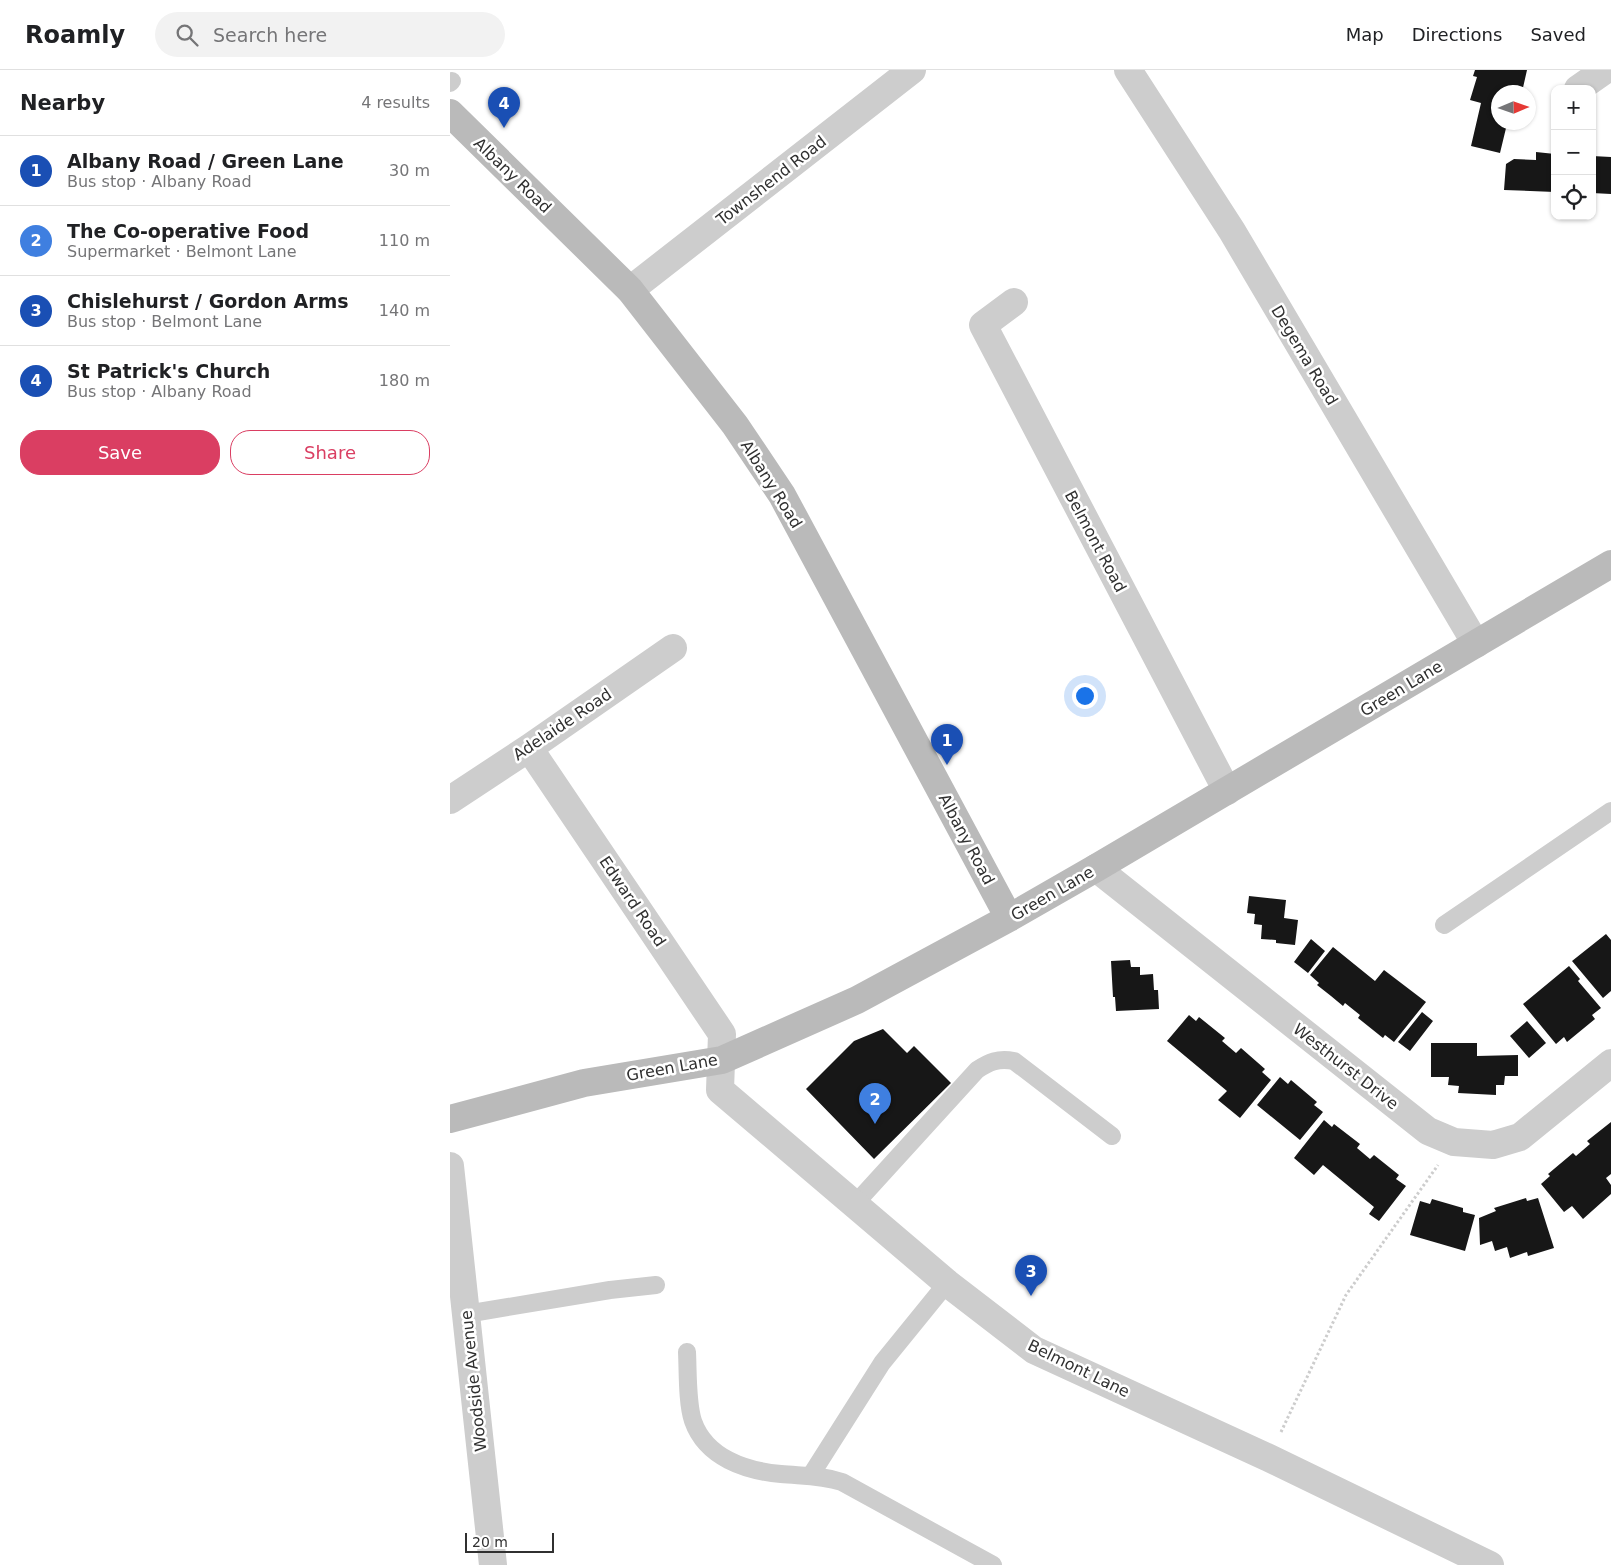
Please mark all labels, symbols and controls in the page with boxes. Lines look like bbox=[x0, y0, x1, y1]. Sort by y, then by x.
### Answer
search box bbox=[155, 12, 505, 57]
text: Roamly bbox=[25, 21, 125, 49]
icon: search bbox=[173, 21, 201, 49]
text: Search here bbox=[213, 24, 327, 46]
text: Map bbox=[1346, 24, 1384, 45]
text: Directions bbox=[1412, 24, 1502, 45]
text: Saved bbox=[1530, 24, 1586, 45]
north arrow bbox=[1491, 85, 1536, 130]
map controls bbox=[1551, 85, 1596, 220]
button: + bbox=[1551, 85, 1596, 130]
pin: 4 bbox=[488, 87, 520, 128]
text: Nearby bbox=[20, 91, 105, 115]
text: 4 results bbox=[361, 93, 430, 112]
button: − bbox=[1551, 130, 1596, 175]
street label: Townshend Road bbox=[712, 132, 830, 230]
street label: Albany Road bbox=[470, 134, 555, 217]
text: Albany Road / Green Lane bbox=[67, 150, 344, 172]
text: 1 bbox=[30, 161, 42, 180]
text: 30 m bbox=[389, 161, 430, 180]
text: Bus stop · Albany Road bbox=[67, 172, 252, 191]
button: locate bbox=[1551, 175, 1596, 220]
text: The Co-operative Food bbox=[67, 220, 309, 242]
text: 2 bbox=[30, 231, 42, 250]
text: 110 m bbox=[379, 231, 430, 250]
text: Supermarket · Belmont Lane bbox=[67, 242, 296, 261]
text: Chislehurst / Gordon Arms bbox=[67, 290, 349, 312]
text: 3 bbox=[30, 301, 42, 320]
text: 140 m bbox=[379, 301, 430, 320]
street label: Degema Road bbox=[1267, 302, 1342, 408]
text: Bus stop · Belmont Lane bbox=[67, 312, 262, 331]
text: St Patrick's Church bbox=[67, 360, 270, 382]
text: 4 bbox=[30, 371, 42, 390]
text: 180 m bbox=[379, 371, 430, 390]
text: Bus stop · Albany Road bbox=[67, 382, 252, 401]
button: Save bbox=[20, 430, 220, 475]
button: Share bbox=[230, 430, 430, 475]
street label: Albany Road bbox=[737, 437, 806, 532]
street label: Belmont Road bbox=[1061, 487, 1130, 595]
street label: Green Lane bbox=[1357, 657, 1446, 720]
your location bbox=[1072, 683, 1098, 709]
street label: Adelaide Road bbox=[509, 684, 615, 764]
pin: 1 bbox=[931, 724, 963, 765]
street label: Albany Road bbox=[935, 791, 998, 888]
street label: Edward Road bbox=[595, 853, 670, 950]
street label: Green Lane bbox=[1008, 862, 1097, 925]
street label: Westhurst Drive bbox=[1289, 1019, 1402, 1113]
street label: Green Lane bbox=[625, 1050, 719, 1085]
pin: 2 bbox=[859, 1083, 891, 1124]
pin: 3 bbox=[1015, 1255, 1047, 1296]
street label: Woodside Avenue bbox=[457, 1309, 490, 1453]
street label: Belmont Lane bbox=[1025, 1336, 1133, 1401]
scale bar bbox=[465, 1530, 554, 1553]
text: 20 m bbox=[472, 1534, 508, 1550]

